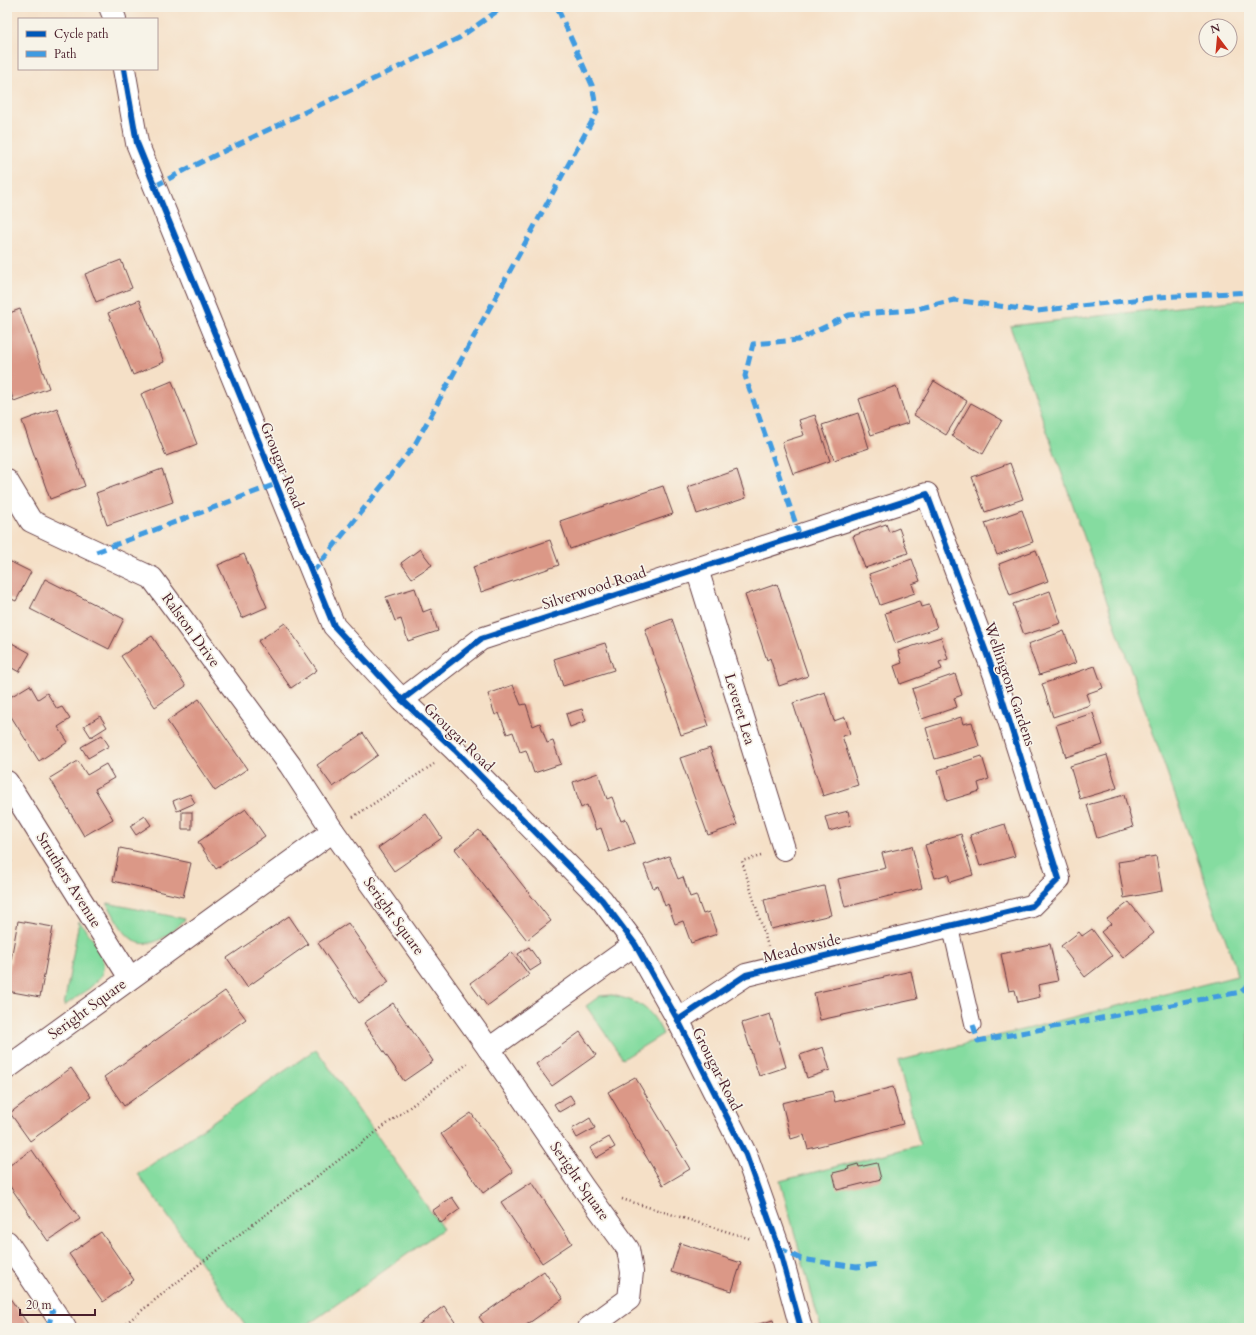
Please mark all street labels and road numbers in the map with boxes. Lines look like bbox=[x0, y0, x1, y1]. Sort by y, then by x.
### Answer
street label: Grougar Road bbox=[256, 419, 308, 511]
street label: Silverwood Road bbox=[539, 562, 649, 614]
street label: Ralston Drive bbox=[157, 589, 225, 671]
street label: Wellington Gardens bbox=[979, 618, 1041, 749]
street label: Leveret Lea bbox=[720, 671, 760, 748]
street label: Grougar Road bbox=[419, 698, 499, 776]
street label: Struthers Avenue bbox=[32, 829, 106, 932]
street label: Seright Square bbox=[359, 873, 429, 959]
street label: Meadowside bbox=[761, 929, 843, 967]
street label: Seright Square bbox=[44, 974, 130, 1044]
street label: Grougar Road bbox=[687, 1024, 747, 1114]
street label: Seright Square bbox=[545, 1138, 615, 1225]

